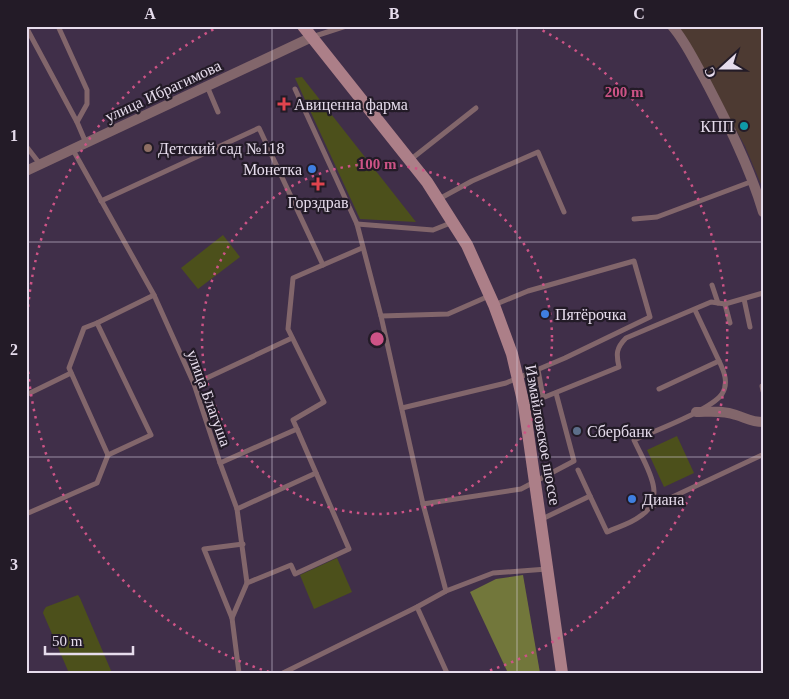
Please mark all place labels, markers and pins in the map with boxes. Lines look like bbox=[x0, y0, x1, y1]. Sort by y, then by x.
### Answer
place label: Авиценна фарма bbox=[294, 96, 408, 114]
marker: Авиценна фарма bbox=[278, 98, 290, 110]
place label: КПП bbox=[700, 118, 734, 135]
marker: КПП bbox=[738, 120, 750, 132]
place label: Детский сад №118 bbox=[158, 140, 285, 158]
marker: Детский сад №118 bbox=[142, 142, 154, 154]
place label: Монетка bbox=[243, 161, 302, 178]
marker: Монетка bbox=[306, 163, 318, 175]
marker: Горздрав bbox=[312, 178, 324, 190]
place label: Горздрав bbox=[288, 194, 349, 212]
place label: Пятёрочка bbox=[555, 306, 626, 324]
marker: Пятёрочка bbox=[539, 308, 551, 320]
centre of rings bbox=[368, 330, 386, 348]
place label: Сбербанк bbox=[587, 423, 653, 441]
marker: Сбербанк bbox=[571, 425, 583, 437]
place label: Диана bbox=[642, 491, 684, 509]
marker: Диана bbox=[626, 493, 638, 505]

